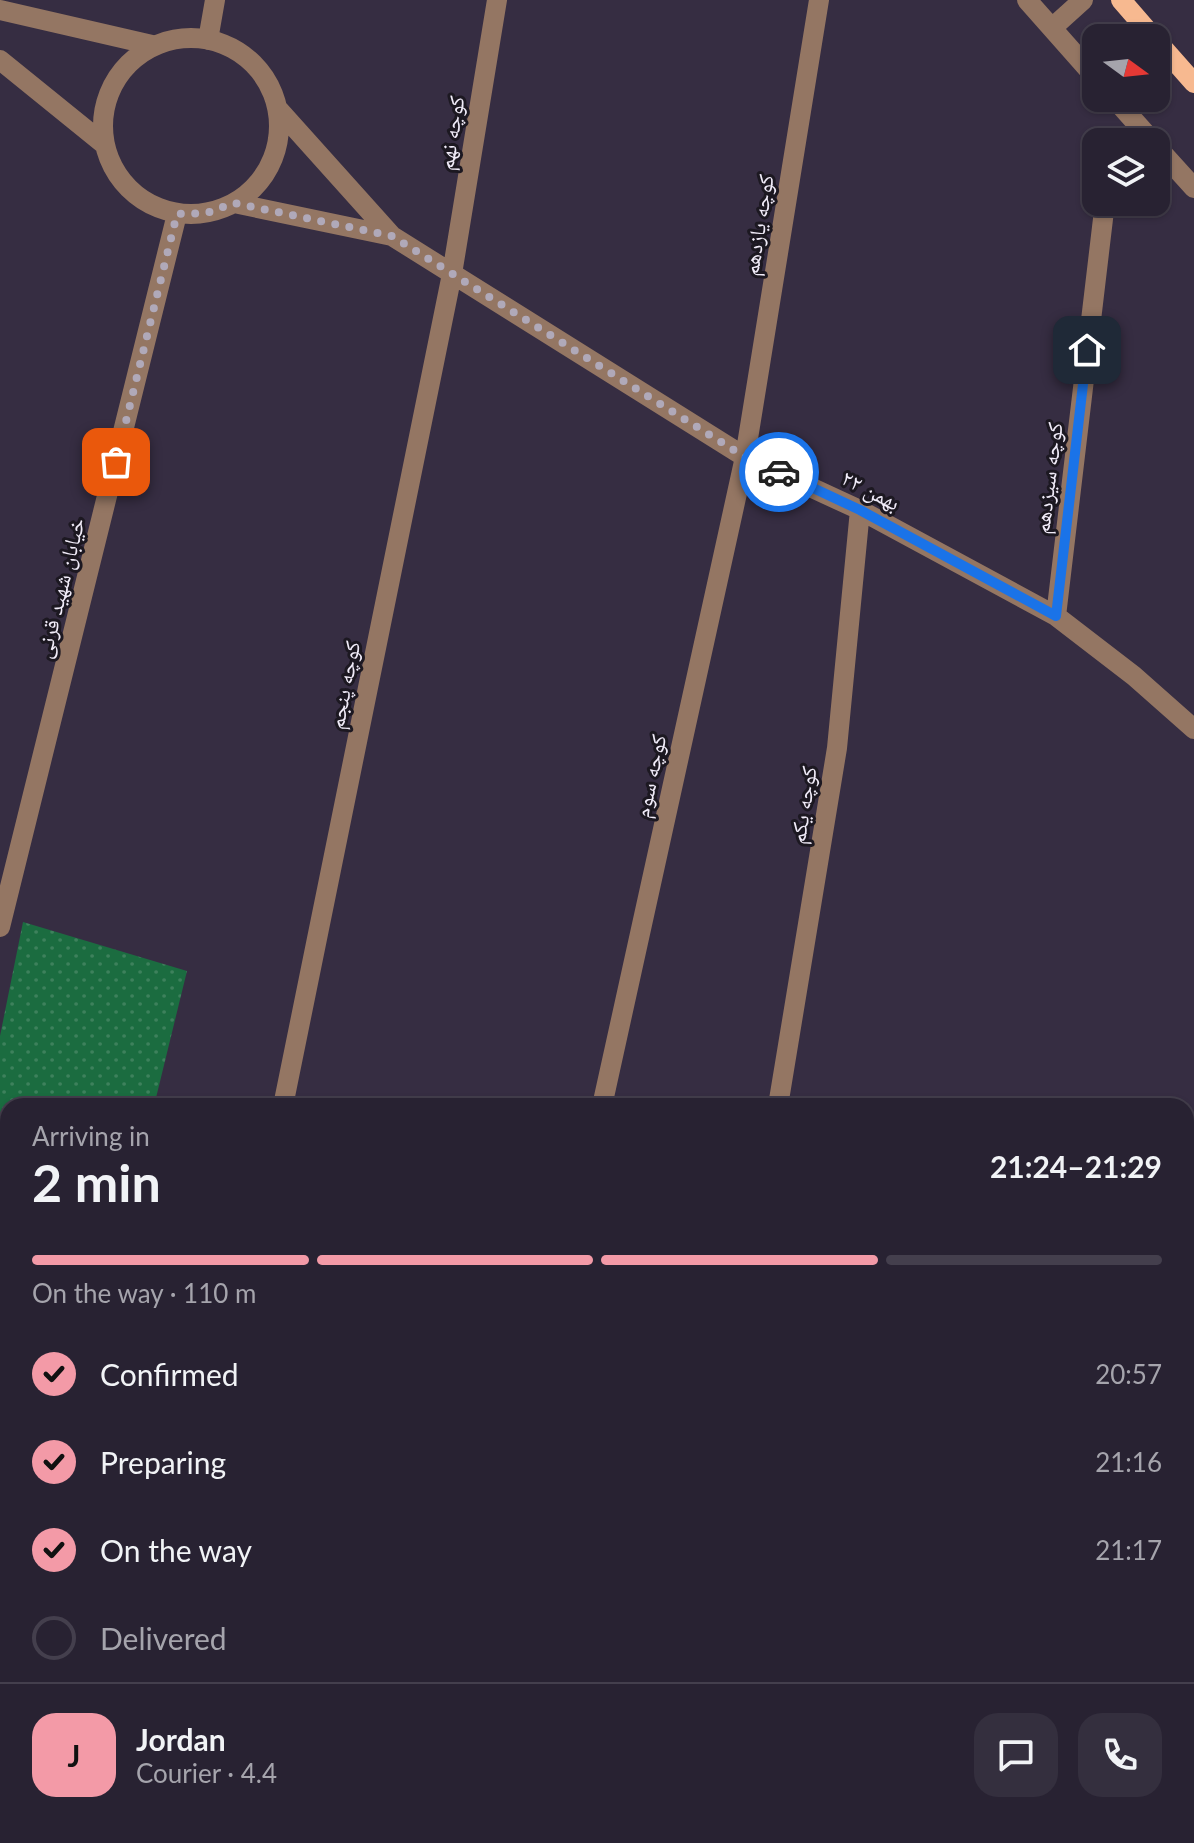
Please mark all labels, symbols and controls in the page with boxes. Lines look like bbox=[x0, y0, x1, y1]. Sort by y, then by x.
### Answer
north arrow bbox=[1082, 24, 1170, 112]
map controls bbox=[1082, 24, 1170, 216]
street label: کوچه نهم bbox=[431, 94, 472, 172]
button: layers bbox=[1082, 128, 1170, 216]
street label: کوچه یازدهم bbox=[736, 172, 781, 278]
pin bbox=[1053, 316, 1121, 384]
icon: home bbox=[1065, 328, 1109, 372]
street label: کوچه سیزدهم bbox=[1027, 421, 1070, 536]
pin bbox=[82, 428, 150, 496]
courier bbox=[739, 432, 819, 512]
icon: bag bbox=[94, 440, 138, 484]
icon: car bbox=[757, 450, 801, 494]
street label: ۲۲ بهمن bbox=[837, 464, 905, 516]
street label: خیابان شهید قرنی bbox=[29, 515, 91, 661]
street label: کوچه پنجم bbox=[322, 639, 367, 732]
street label: کوچه سوم bbox=[628, 732, 673, 820]
street label: کوچه یکم bbox=[783, 764, 824, 846]
text: Arriving in bbox=[32, 1120, 150, 1152]
text: 21:24–21:29 bbox=[990, 1148, 1162, 1184]
text: 2 min bbox=[32, 1151, 161, 1213]
text: On the way · 110 m bbox=[32, 1277, 256, 1309]
icon: check bbox=[32, 1352, 76, 1396]
text: Confirmed bbox=[100, 1356, 239, 1392]
text: 20:57 bbox=[1095, 1358, 1162, 1390]
icon: check bbox=[32, 1440, 76, 1484]
text: Preparing bbox=[100, 1444, 226, 1480]
text: 21:16 bbox=[1095, 1446, 1162, 1478]
icon: check bbox=[32, 1528, 76, 1572]
text: On the way bbox=[100, 1532, 252, 1568]
text: 21:17 bbox=[1095, 1534, 1162, 1566]
text: Delivered bbox=[100, 1620, 227, 1656]
button: chat bbox=[974, 1713, 1058, 1797]
button: phone bbox=[1078, 1713, 1162, 1797]
text: Jordan bbox=[136, 1721, 226, 1757]
text: J bbox=[68, 1737, 80, 1773]
text: Courier · 4.4 bbox=[136, 1757, 277, 1789]

